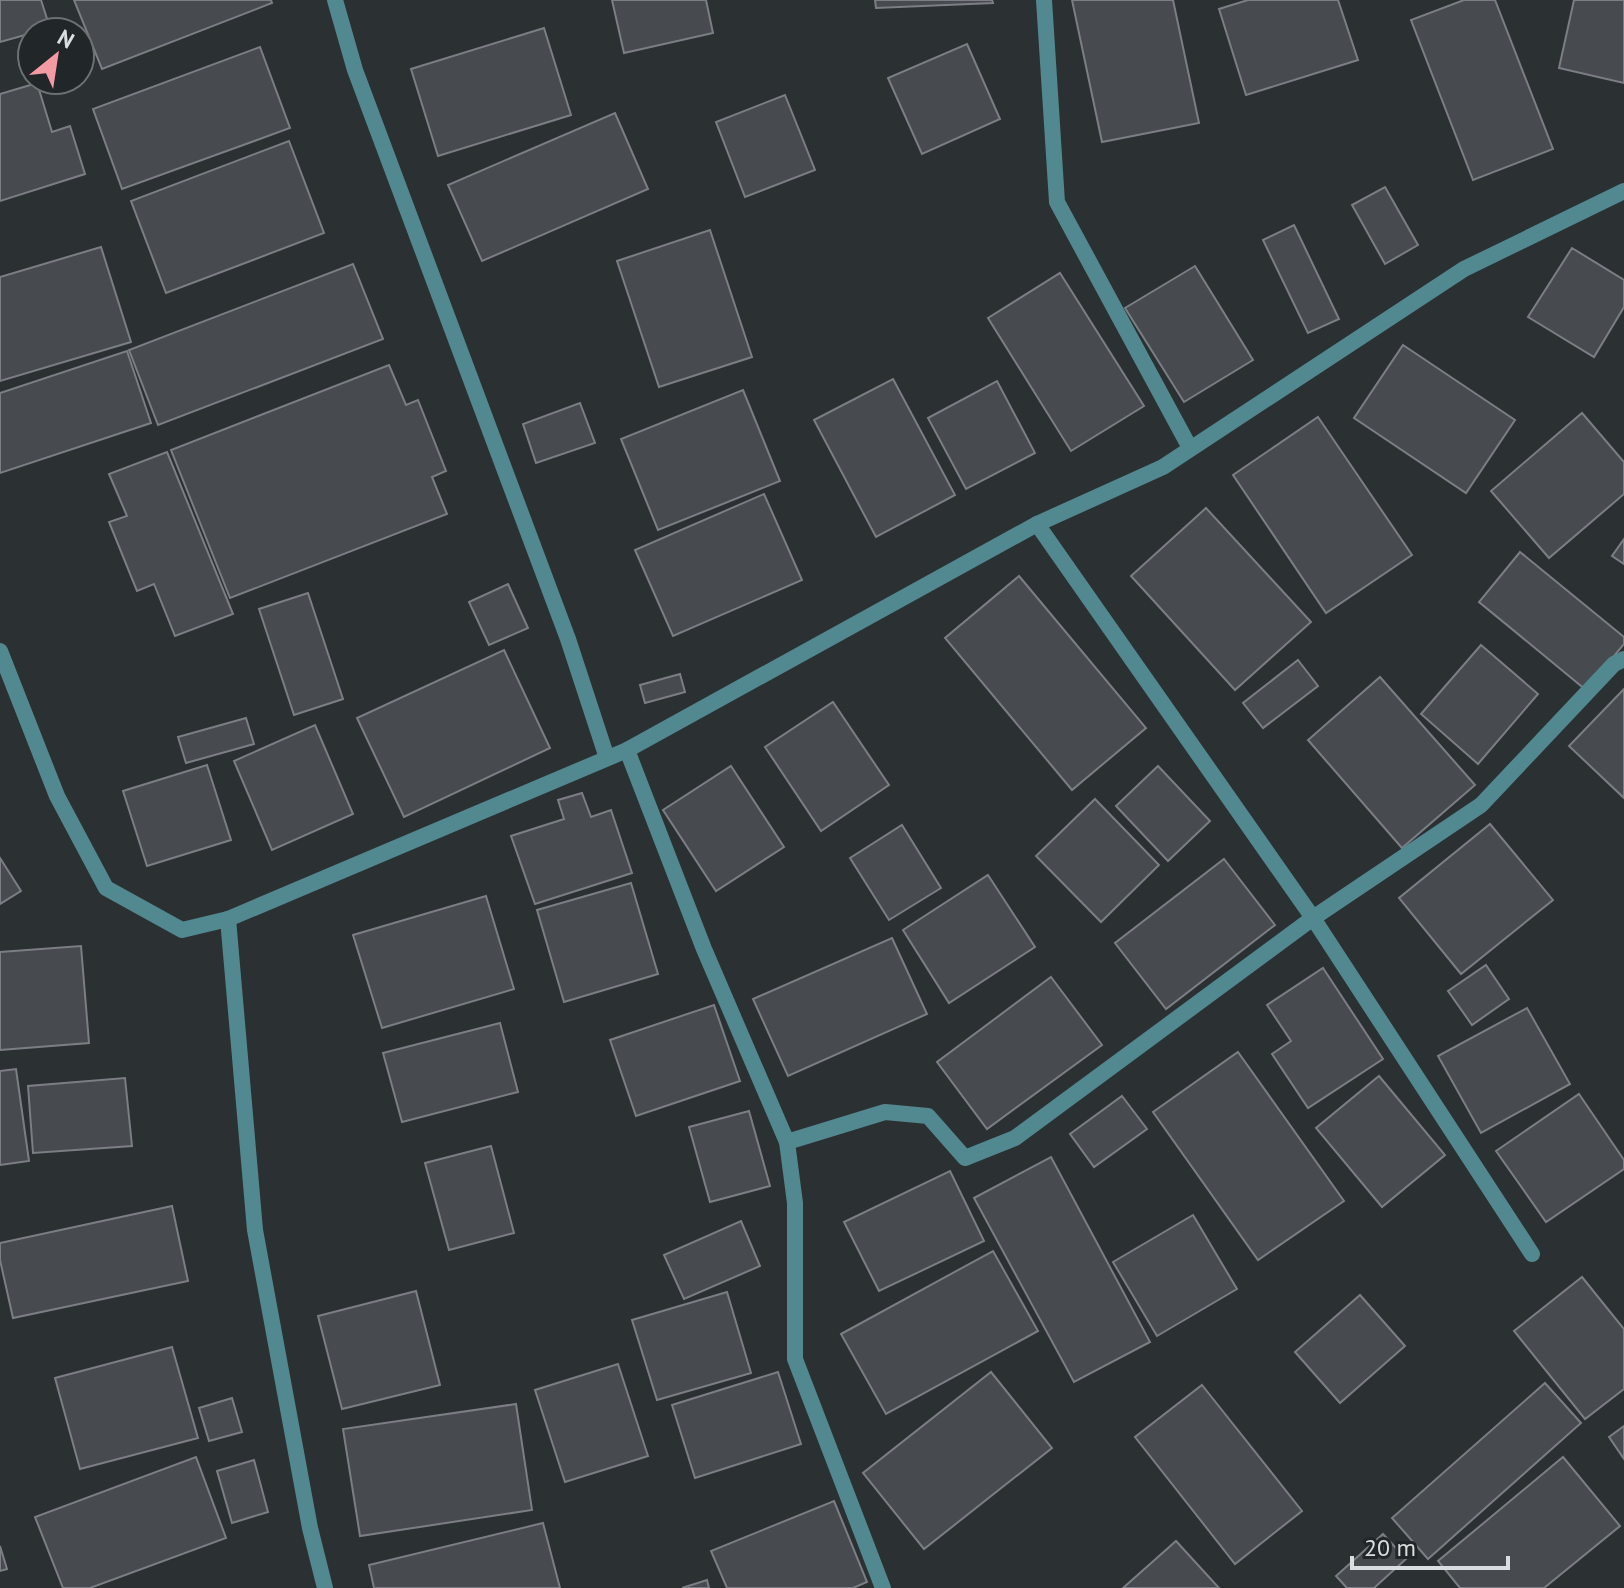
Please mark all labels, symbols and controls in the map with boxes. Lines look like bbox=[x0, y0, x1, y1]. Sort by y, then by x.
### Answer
north arrow bbox=[16, 16, 96, 96]
text: N bbox=[53, 23, 79, 54]
scale bar bbox=[1352, 1520, 1508, 1570]
text: 20 m bbox=[1364, 1532, 1416, 1563]

